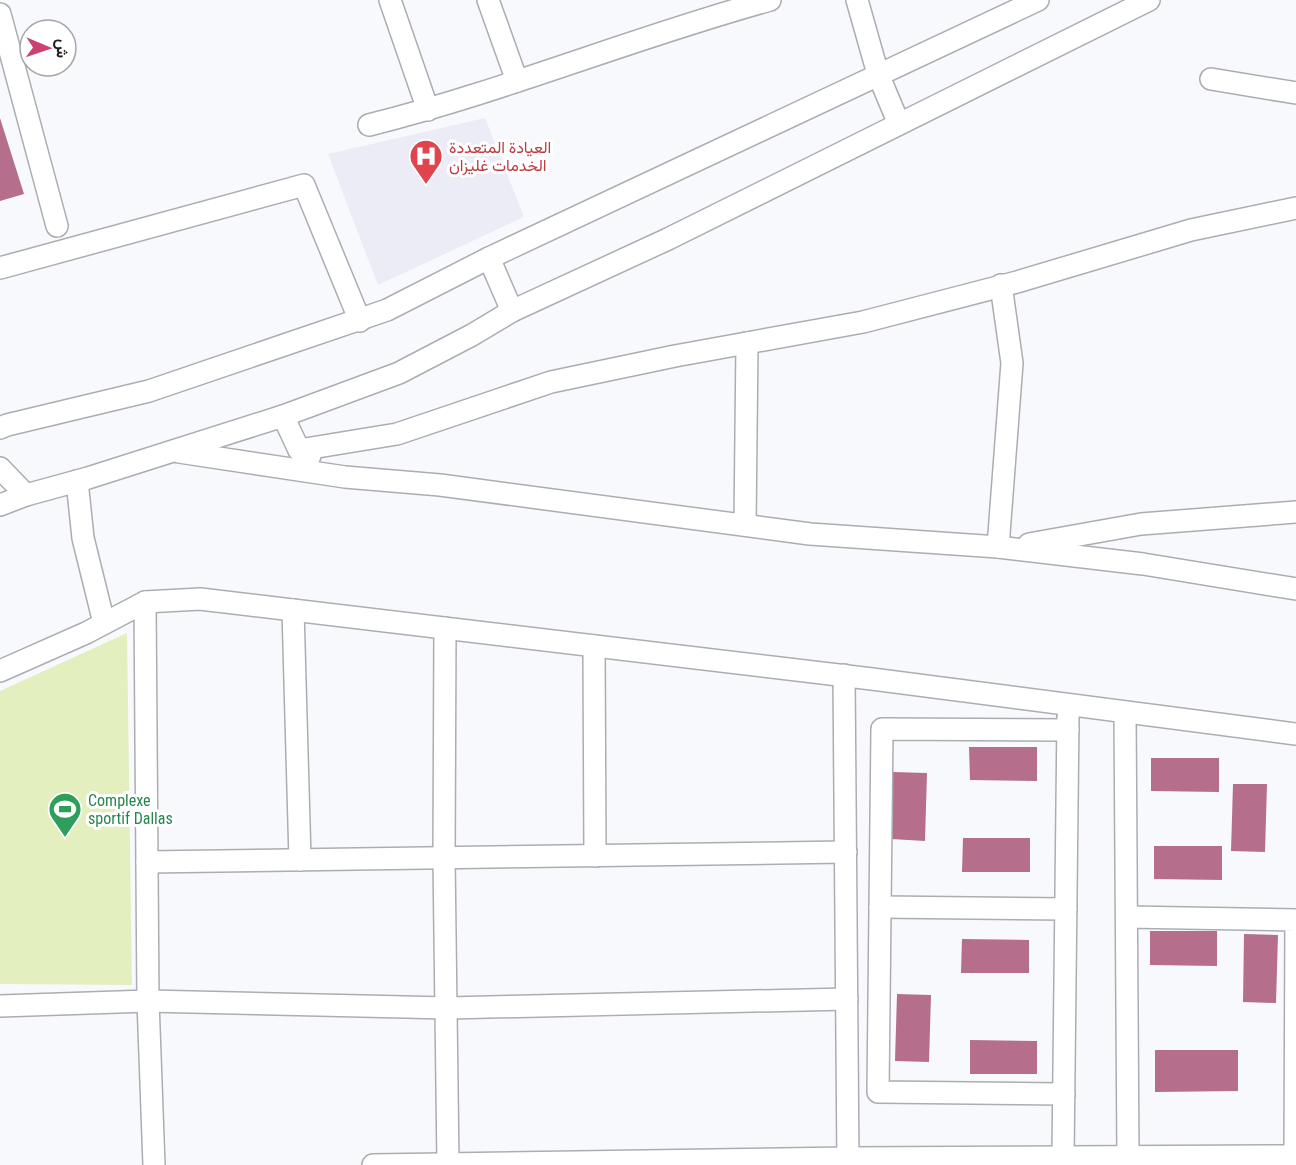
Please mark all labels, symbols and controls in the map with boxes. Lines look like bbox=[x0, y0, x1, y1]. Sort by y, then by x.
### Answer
north arrow bbox=[18, 18, 78, 78]
text: ش bbox=[53, 39, 72, 58]
hospital icon: العيادة المتعددة الخدمات غليزان bbox=[408, 138, 444, 185]
place label: العيادة المتعددة الخدمات غليزان bbox=[449, 138, 551, 176]
sports icon: Complexe sportif Dallas bbox=[47, 791, 83, 838]
place label: Complexe sportif Dallas bbox=[88, 791, 173, 828]

